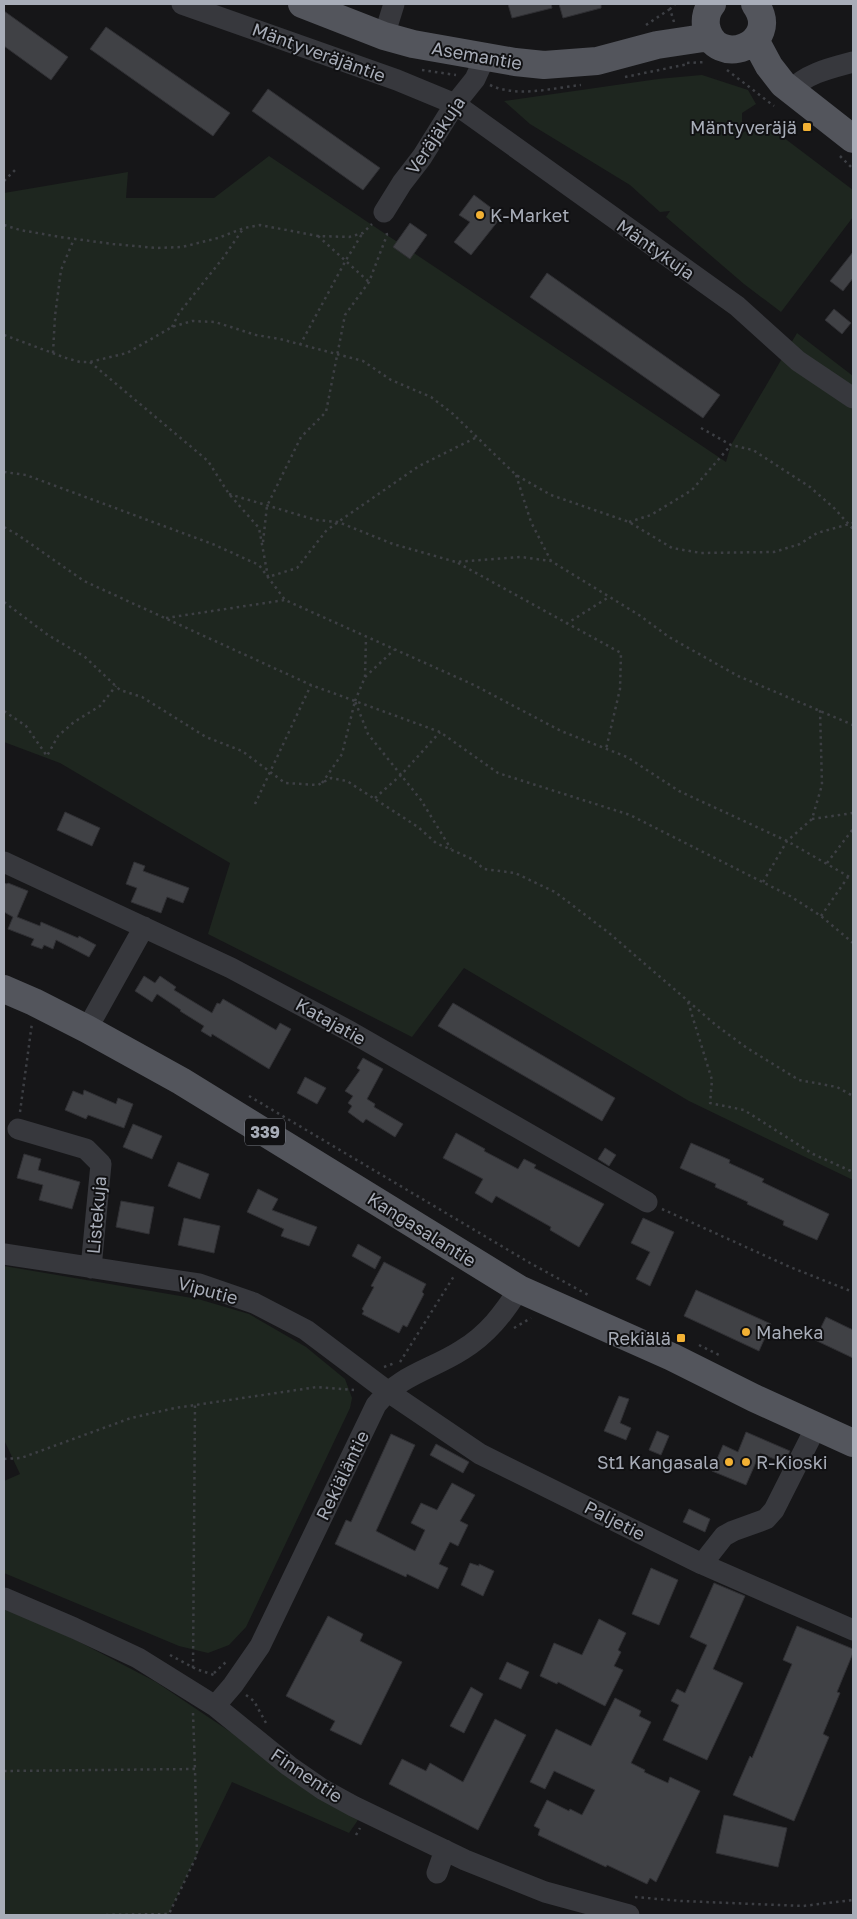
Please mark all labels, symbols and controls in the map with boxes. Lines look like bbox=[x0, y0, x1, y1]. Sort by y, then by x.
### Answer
street label: Mäntyveräjäntie bbox=[249, 18, 389, 86]
street label: Asemantie bbox=[430, 36, 524, 74]
street label: Veräjäkuja bbox=[401, 92, 469, 178]
place label: Mäntyveräjä bbox=[690, 116, 797, 138]
marker: Mäntyveräjä bbox=[801, 121, 813, 133]
place label: K-Market bbox=[490, 204, 569, 226]
marker: K-Market bbox=[474, 209, 486, 221]
street label: Mäntykuja bbox=[613, 214, 699, 284]
street label: Katajatie bbox=[292, 993, 370, 1049]
road number: 339 bbox=[245, 1118, 285, 1146]
street label: Listekuja bbox=[82, 1175, 110, 1255]
street label: Kangasalantie bbox=[364, 1187, 480, 1271]
street label: Viputie bbox=[176, 1271, 240, 1309]
place label: Maheka bbox=[756, 1321, 823, 1343]
marker: Maheka bbox=[740, 1326, 752, 1338]
place label: Rekiälä bbox=[607, 1327, 671, 1349]
marker: Rekiälä bbox=[675, 1332, 687, 1344]
street label: Rekiäläntie bbox=[311, 1427, 373, 1523]
place label: St1 Kangasala bbox=[597, 1451, 719, 1473]
place label: R-Kioski bbox=[756, 1451, 828, 1473]
marker: St1 Kangasala bbox=[723, 1456, 735, 1468]
marker: R-Kioski bbox=[740, 1456, 752, 1468]
street label: Paljetie bbox=[581, 1495, 649, 1545]
street label: Finnentie bbox=[267, 1743, 347, 1807]

